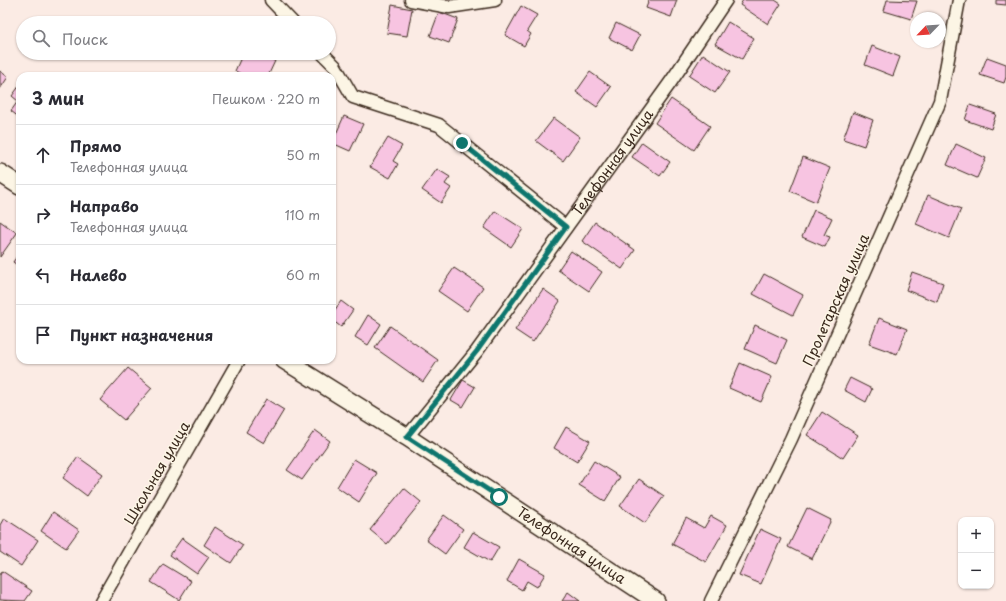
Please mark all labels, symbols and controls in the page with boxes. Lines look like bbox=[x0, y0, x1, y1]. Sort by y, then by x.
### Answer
north arrow bbox=[910, 12, 946, 48]
search box bbox=[16, 16, 336, 60]
icon: search bbox=[30, 27, 52, 49]
text: Поиск bbox=[62, 27, 108, 50]
text: 3 мин bbox=[32, 85, 84, 111]
text: Пешком · 220 m bbox=[212, 89, 320, 108]
street label: Телефонная улица bbox=[567, 105, 658, 220]
text: Прямо bbox=[70, 134, 121, 157]
route end bbox=[453, 134, 471, 152]
icon: ahead bbox=[32, 144, 54, 166]
text: 50 m bbox=[286, 145, 320, 164]
text: Телефонная улица bbox=[70, 157, 188, 176]
text: Направо bbox=[70, 194, 139, 217]
icon: right bbox=[32, 204, 54, 226]
text: 110 m bbox=[285, 205, 320, 224]
text: Телефонная улица bbox=[70, 217, 188, 236]
street label: Пролетарская улица bbox=[797, 230, 874, 369]
text: Налево bbox=[70, 263, 127, 286]
icon: left bbox=[32, 264, 54, 286]
text: 60 m bbox=[286, 265, 320, 284]
text: Пункт назначения bbox=[70, 323, 213, 346]
icon: arrive bbox=[32, 324, 54, 346]
street label: Школьная улица bbox=[118, 417, 195, 528]
route start bbox=[490, 488, 508, 506]
street label: Телефонная улица bbox=[513, 501, 631, 589]
map controls bbox=[958, 517, 994, 589]
button: + bbox=[958, 517, 994, 553]
button: − bbox=[958, 553, 994, 589]

